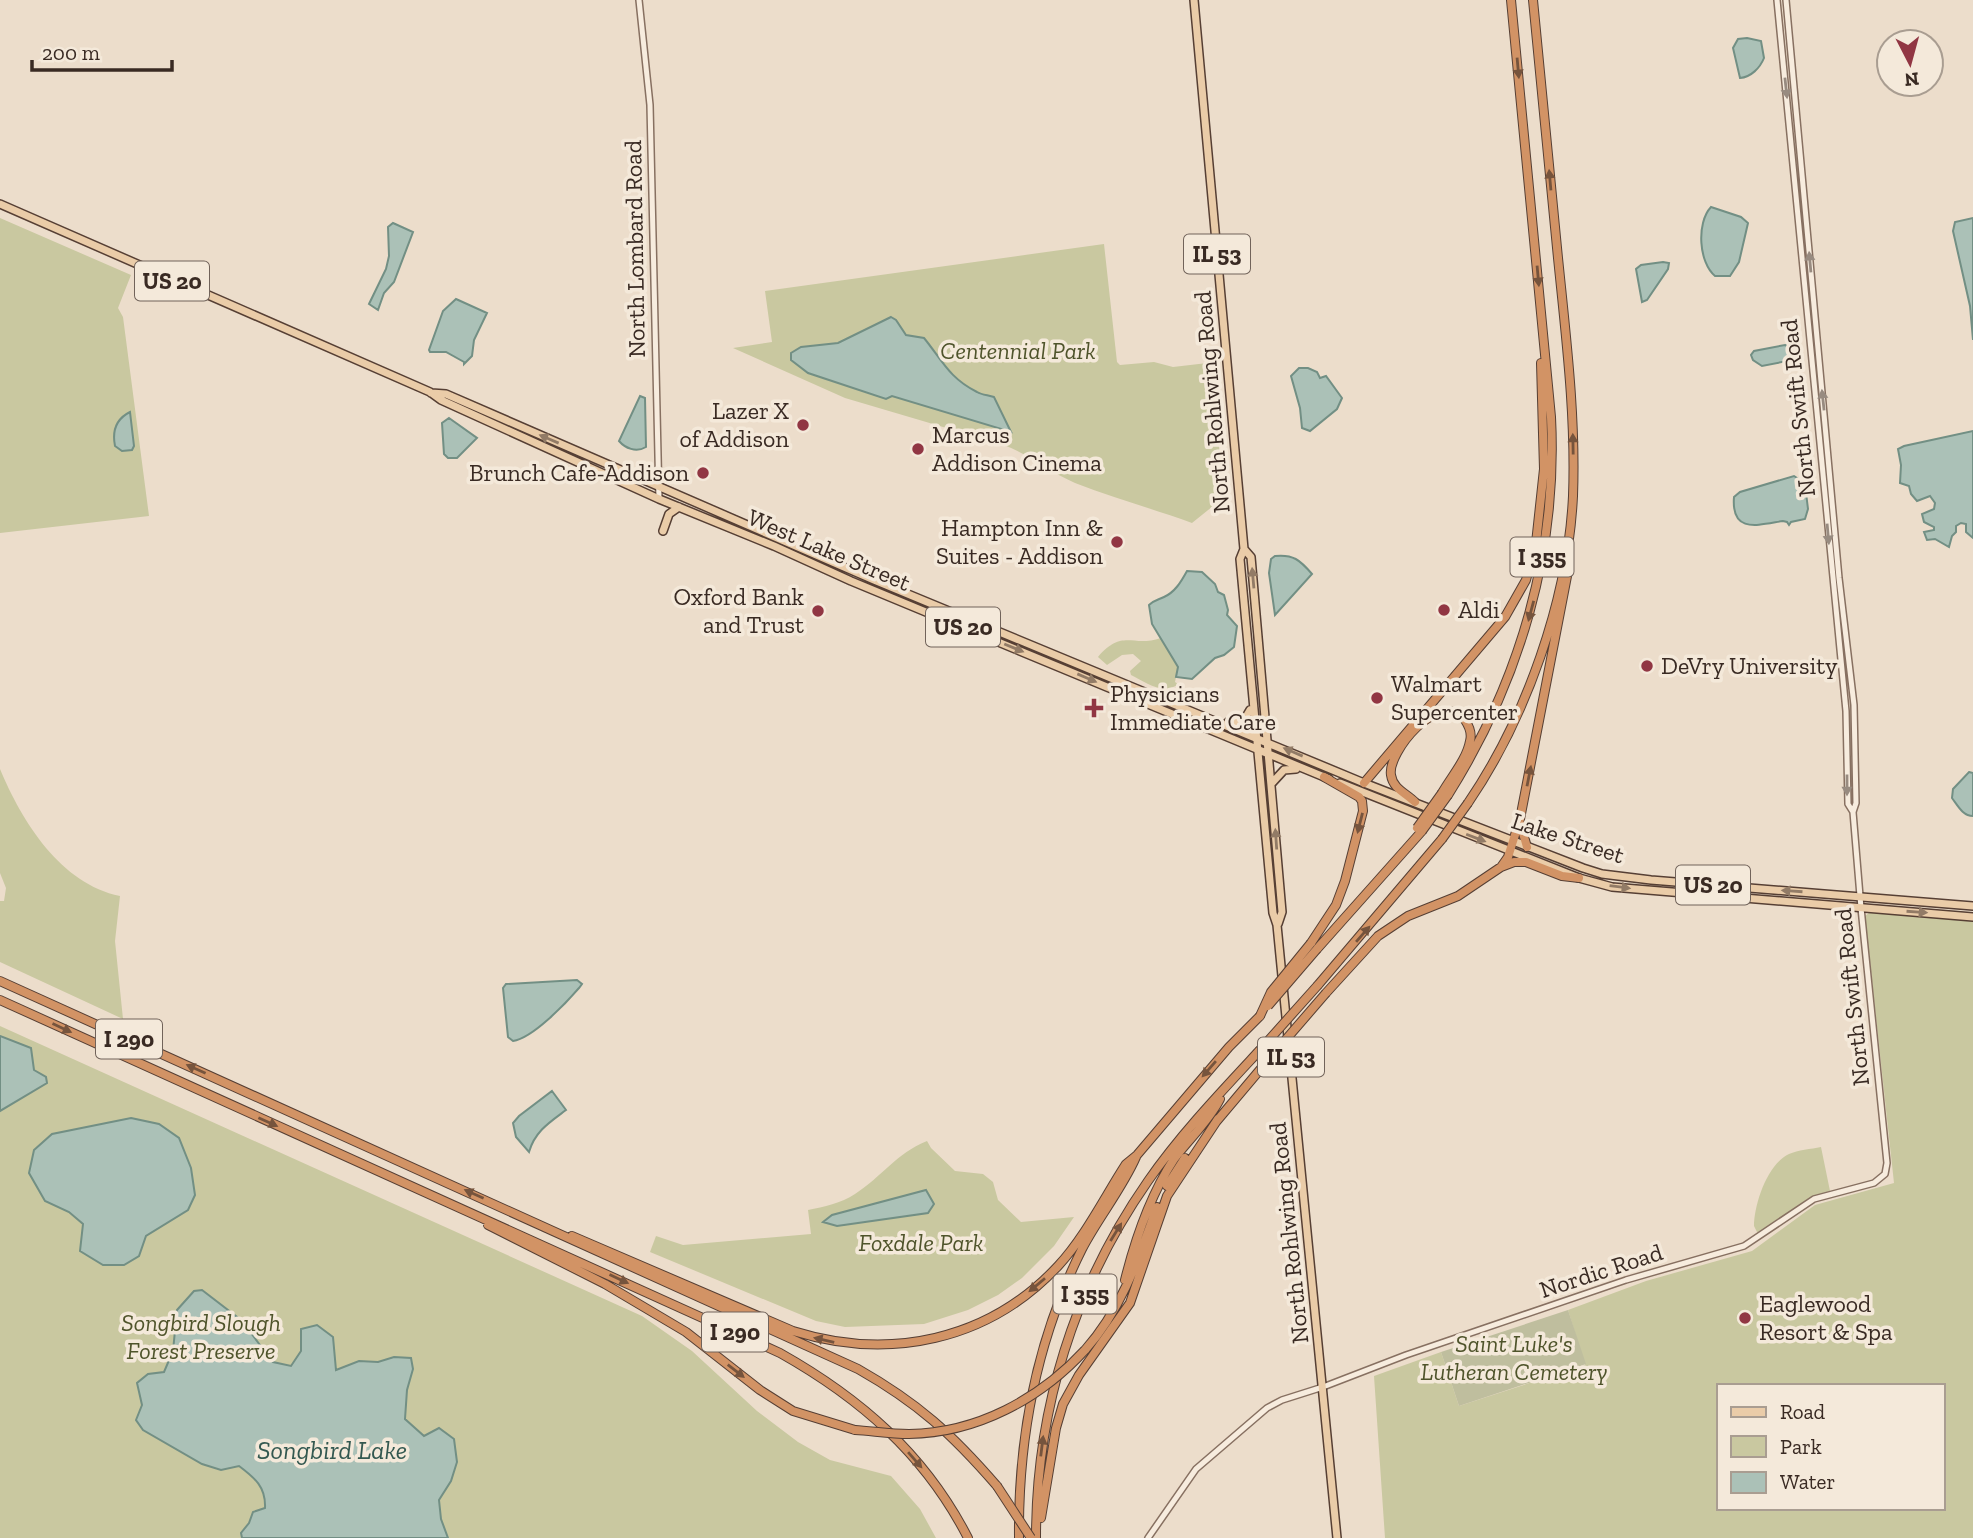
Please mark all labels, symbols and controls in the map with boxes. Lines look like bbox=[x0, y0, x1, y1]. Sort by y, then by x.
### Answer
scale bar bbox=[32, 28, 172, 72]
north arrow bbox=[1875, 28, 1945, 98]
text: 200 m bbox=[42, 40, 100, 65]
one-way arrow bbox=[1513, 57, 1524, 79]
text: N bbox=[1903, 67, 1920, 92]
one-way arrow bbox=[1780, 78, 1791, 100]
street label: North Lombard Road bbox=[618, 140, 651, 358]
one-way arrow bbox=[1545, 169, 1556, 191]
road number: IL 53 bbox=[1184, 234, 1250, 274]
one-way arrow bbox=[1804, 251, 1815, 273]
road number: US 20 bbox=[135, 262, 209, 300]
one-way arrow bbox=[1533, 265, 1544, 287]
street label: North Rohlwing Road bbox=[1187, 290, 1236, 514]
street label: North Swift Road bbox=[1774, 318, 1821, 498]
park label: Centennial Park bbox=[940, 336, 1096, 365]
one-way arrow bbox=[1817, 389, 1828, 411]
place label: Lazer X of Addison bbox=[679, 396, 789, 453]
marker: Lazer X of Addison bbox=[795, 417, 811, 433]
place label: Marcus Addison Cinema bbox=[932, 420, 1102, 477]
one-way arrow bbox=[539, 433, 560, 444]
one-way arrow bbox=[1567, 433, 1579, 455]
marker: Marcus Addison Cinema bbox=[910, 441, 926, 457]
place label: Brunch Cafe-Addison bbox=[469, 458, 689, 487]
marker: Brunch Cafe-Addison bbox=[695, 465, 711, 481]
street label: West Lake Street bbox=[743, 502, 915, 597]
place label: Hampton Inn & Suites - Addison bbox=[936, 513, 1103, 570]
one-way arrow bbox=[1823, 524, 1834, 546]
marker: Hampton Inn & Suites - Addison bbox=[1109, 534, 1125, 550]
road number: I 355 bbox=[1510, 538, 1574, 576]
one-way arrow bbox=[1247, 567, 1258, 589]
place label: Oxford Bank and Trust bbox=[673, 582, 805, 639]
place label: Aldi bbox=[1458, 595, 1500, 624]
one-way arrow bbox=[1525, 601, 1536, 623]
marker: Aldi bbox=[1436, 602, 1452, 618]
marker: Oxford Bank and Trust bbox=[810, 603, 826, 619]
road number: US 20 bbox=[926, 608, 1000, 646]
one-way arrow bbox=[1004, 642, 1024, 654]
place label: DeVry University bbox=[1661, 651, 1838, 680]
marker: DeVry University bbox=[1639, 658, 1655, 674]
place label: Walmart Supercenter bbox=[1391, 669, 1518, 726]
one-way arrow bbox=[1077, 672, 1097, 684]
place label: Physicians Immediate Care bbox=[1110, 679, 1276, 736]
marker: Walmart Supercenter bbox=[1369, 690, 1385, 706]
marker: Physicians Immediate Care bbox=[1084, 698, 1104, 718]
one-way arrow bbox=[1283, 746, 1303, 758]
one-way arrow bbox=[1523, 765, 1534, 787]
one-way arrow bbox=[1841, 775, 1853, 797]
street label: Lake Street bbox=[1508, 806, 1628, 869]
one-way arrow bbox=[1354, 812, 1365, 834]
one-way arrow bbox=[1270, 828, 1281, 850]
one-way arrow bbox=[1466, 833, 1487, 844]
road number: US 20 bbox=[1676, 866, 1750, 904]
one-way arrow bbox=[1609, 882, 1631, 893]
one-way arrow bbox=[1780, 885, 1802, 896]
street label: North Swift Road bbox=[1828, 907, 1875, 1087]
one-way arrow bbox=[1906, 907, 1928, 918]
one-way arrow bbox=[1355, 925, 1370, 942]
road number: I 290 bbox=[96, 1020, 162, 1058]
one-way arrow bbox=[52, 1022, 72, 1034]
road number: IL 53 bbox=[1258, 1038, 1324, 1076]
one-way arrow bbox=[1201, 1060, 1217, 1078]
one-way arrow bbox=[185, 1063, 206, 1074]
one-way arrow bbox=[258, 1116, 278, 1128]
street label: North Rohlwing Road bbox=[1262, 1121, 1315, 1345]
one-way arrow bbox=[464, 1189, 484, 1200]
one-way arrow bbox=[1110, 1223, 1123, 1242]
park label: Foxdale Park bbox=[858, 1228, 984, 1257]
street label: Nordic Road bbox=[1536, 1237, 1666, 1304]
one-way arrow bbox=[609, 1274, 630, 1285]
road number: I 355 bbox=[1054, 1274, 1116, 1314]
one-way arrow bbox=[1028, 1277, 1045, 1292]
place label: Eaglewood Resort & Spa bbox=[1759, 1289, 1893, 1346]
park label: Songbird Slough Forest Preserve bbox=[121, 1308, 281, 1365]
marker: Eaglewood Resort & Spa bbox=[1737, 1310, 1753, 1326]
road number: I 290 bbox=[702, 1312, 768, 1352]
park label: Saint Luke's Lutheran Cemetery bbox=[1420, 1329, 1608, 1386]
one-way arrow bbox=[813, 1334, 835, 1345]
one-way arrow bbox=[727, 1364, 745, 1379]
legend bbox=[1717, 1384, 1945, 1510]
text: Road bbox=[1780, 1399, 1826, 1424]
water label: Songbird Lake bbox=[257, 1434, 407, 1466]
one-way arrow bbox=[1037, 1434, 1048, 1456]
text: Park bbox=[1780, 1434, 1822, 1459]
one-way arrow bbox=[907, 1451, 922, 1468]
text: Water bbox=[1780, 1469, 1835, 1494]

